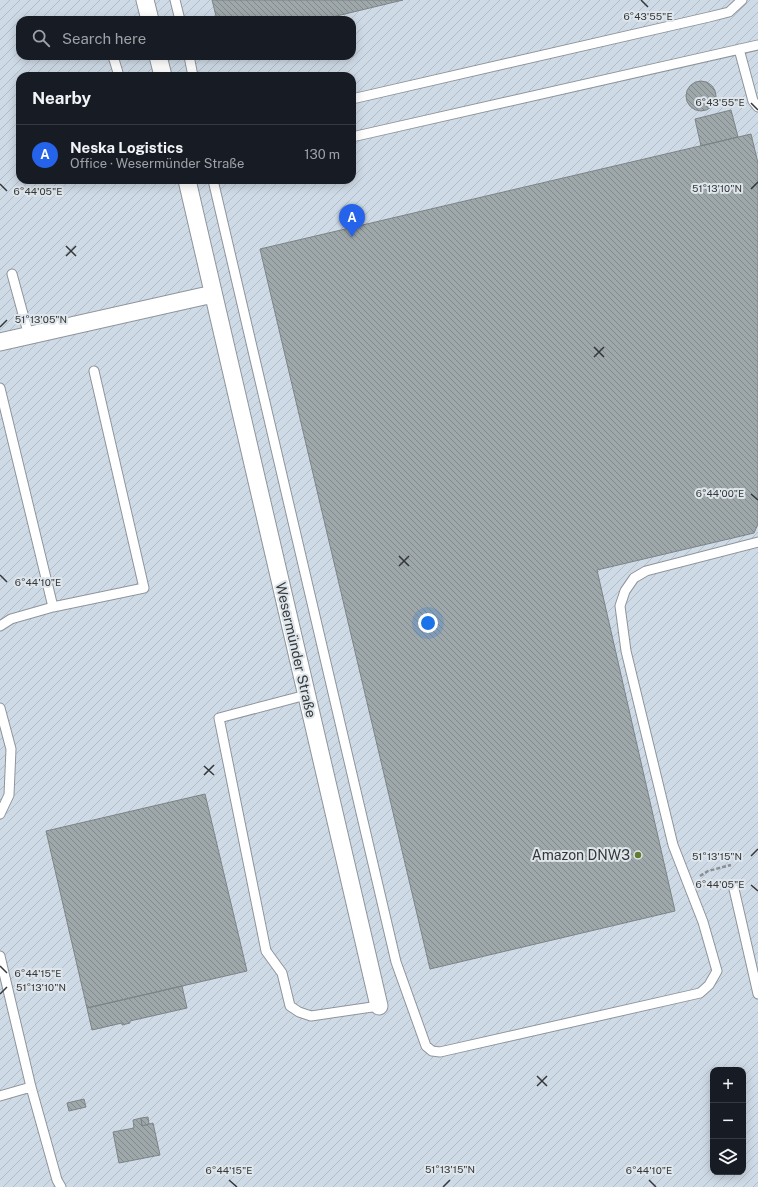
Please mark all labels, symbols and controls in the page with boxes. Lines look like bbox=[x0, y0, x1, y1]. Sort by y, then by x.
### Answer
text: 6°43'55"E bbox=[623, 10, 673, 22]
search box bbox=[16, 16, 356, 60]
icon: search bbox=[30, 27, 52, 49]
text: Search here bbox=[62, 30, 146, 47]
text: Nearby bbox=[32, 88, 91, 108]
text: 6°43'55"E bbox=[695, 96, 745, 108]
text: Neska Logistics bbox=[70, 139, 183, 156]
text: A bbox=[40, 147, 50, 162]
text: 130 m bbox=[304, 147, 340, 162]
text: Office · Wesermünder Straße bbox=[70, 156, 244, 171]
text: 51°13'10"N bbox=[692, 182, 742, 194]
text: 6°44'05"E bbox=[14, 185, 62, 197]
pin: A bbox=[339, 204, 365, 237]
text: 51°13'05"N bbox=[15, 313, 67, 325]
text: 6°44'00"E bbox=[696, 487, 744, 499]
text: 6°44'10"E bbox=[15, 576, 61, 588]
street label: Wesermünder Straße bbox=[273, 581, 319, 719]
your location bbox=[418, 613, 438, 633]
place label: Amazon DNW3 bbox=[532, 847, 630, 863]
marker: Amazon DNW3 bbox=[633, 850, 643, 860]
text: 51°13'15"N bbox=[692, 850, 742, 862]
text: 6°44'05"E bbox=[696, 878, 744, 890]
text: 6°44'15"E bbox=[15, 967, 61, 979]
text: 51°13'10"N bbox=[16, 981, 66, 993]
map controls bbox=[710, 1067, 746, 1175]
button: + bbox=[710, 1067, 746, 1103]
button: − bbox=[710, 1103, 746, 1139]
button: layers bbox=[710, 1139, 746, 1175]
text: 51°13'15"N bbox=[425, 1163, 475, 1175]
text: 6°44'15"E bbox=[206, 1164, 252, 1176]
text: 6°44'10"E bbox=[626, 1164, 672, 1176]

